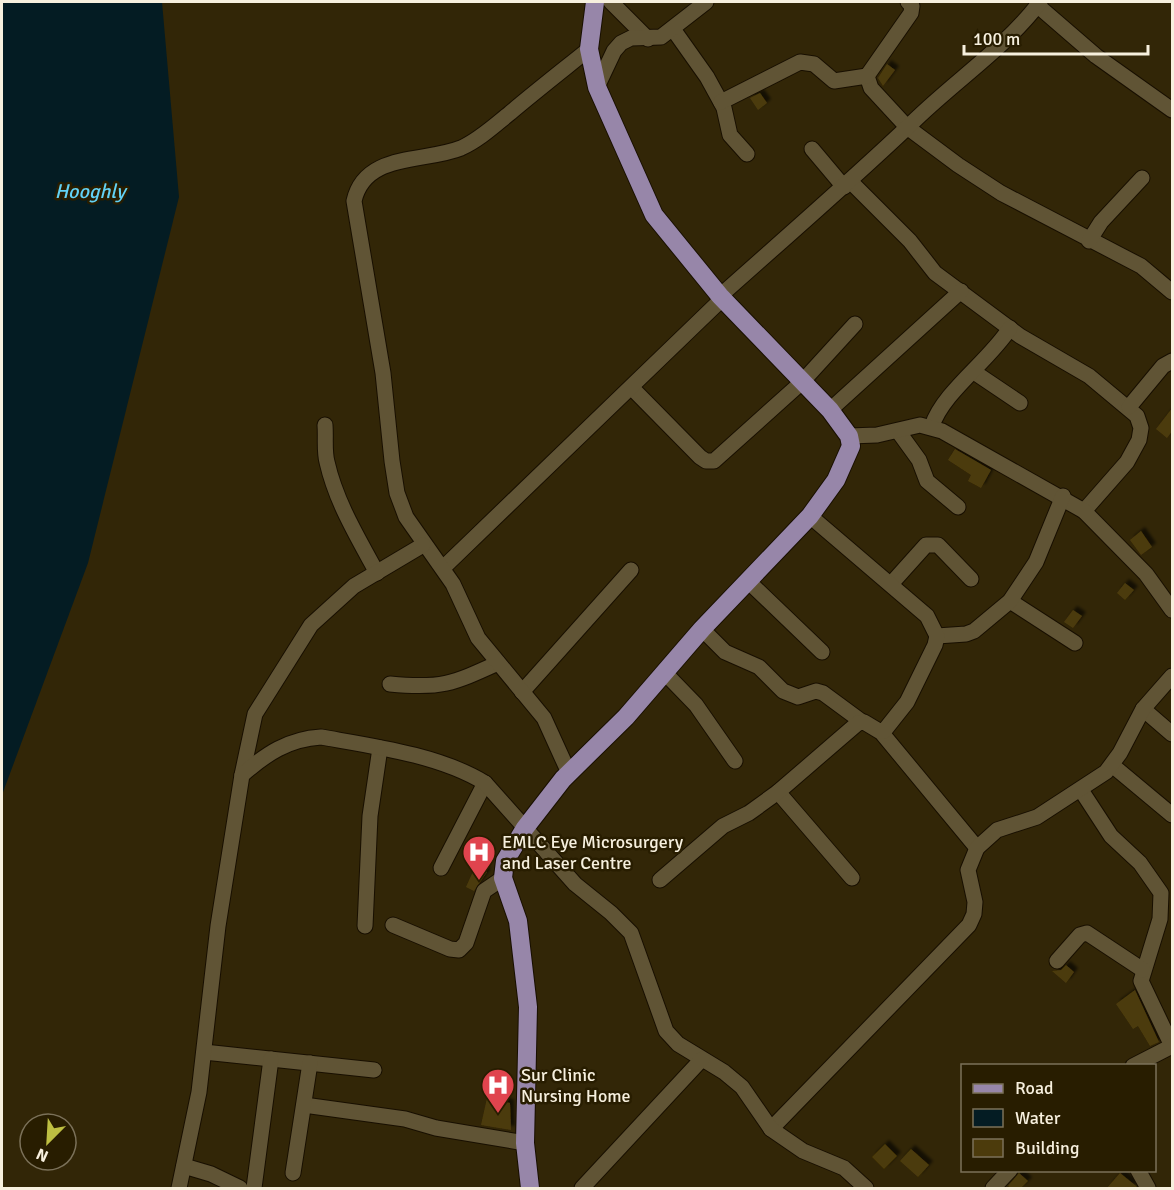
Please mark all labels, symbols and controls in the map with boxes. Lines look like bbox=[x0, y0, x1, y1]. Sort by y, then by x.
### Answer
scale bar bbox=[964, 18, 1148, 56]
text: 100 m bbox=[973, 28, 1020, 50]
water label: Hooghly bbox=[55, 179, 128, 204]
place label: EMLC Eye Microsurgery and Laser Centre bbox=[502, 831, 684, 874]
hospital icon: EMLC Eye Microsurgery and Laser Centre bbox=[461, 834, 497, 881]
place label: Sur Clinic Nursing Home bbox=[521, 1064, 631, 1107]
legend bbox=[961, 1064, 1156, 1172]
hospital icon: Sur Clinic Nursing Home bbox=[480, 1067, 516, 1114]
text: Road bbox=[1015, 1077, 1054, 1099]
text: Water bbox=[1015, 1107, 1061, 1129]
north arrow bbox=[18, 1112, 78, 1172]
text: Building bbox=[1015, 1137, 1079, 1159]
text: N bbox=[33, 1143, 51, 1166]

